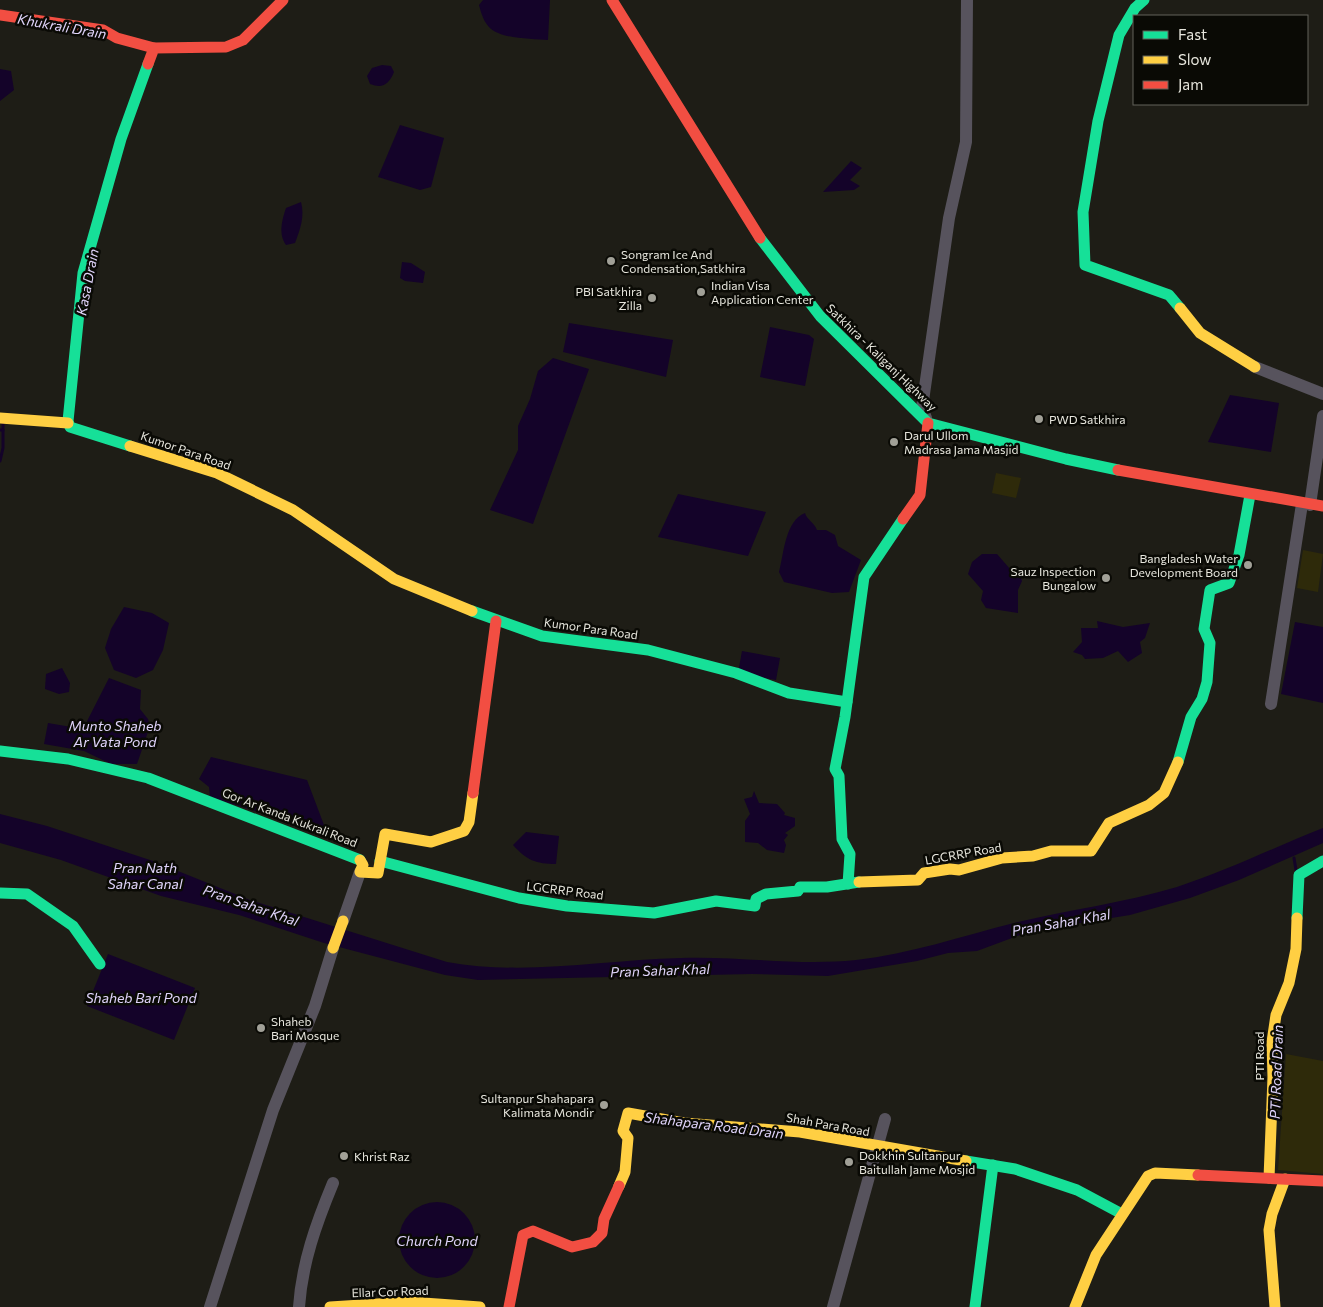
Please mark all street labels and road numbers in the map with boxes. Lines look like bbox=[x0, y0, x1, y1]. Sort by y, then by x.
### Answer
street label: Satkhira - Kaliganj Highway bbox=[824, 301, 940, 413]
street label: Kumor Para Road bbox=[139, 428, 233, 472]
street label: Kumor Para Road bbox=[543, 614, 639, 642]
street label: Gor Ar Kanda Kukrali Road bbox=[220, 785, 360, 849]
street label: LGCRRP Road bbox=[924, 839, 1002, 867]
street label: LGCRRP Road bbox=[526, 878, 604, 902]
street label: PTI Road bbox=[1252, 1031, 1266, 1080]
street label: Shah Para Road bbox=[785, 1110, 871, 1138]
street label: Ellar Cor Road bbox=[351, 1283, 429, 1299]

